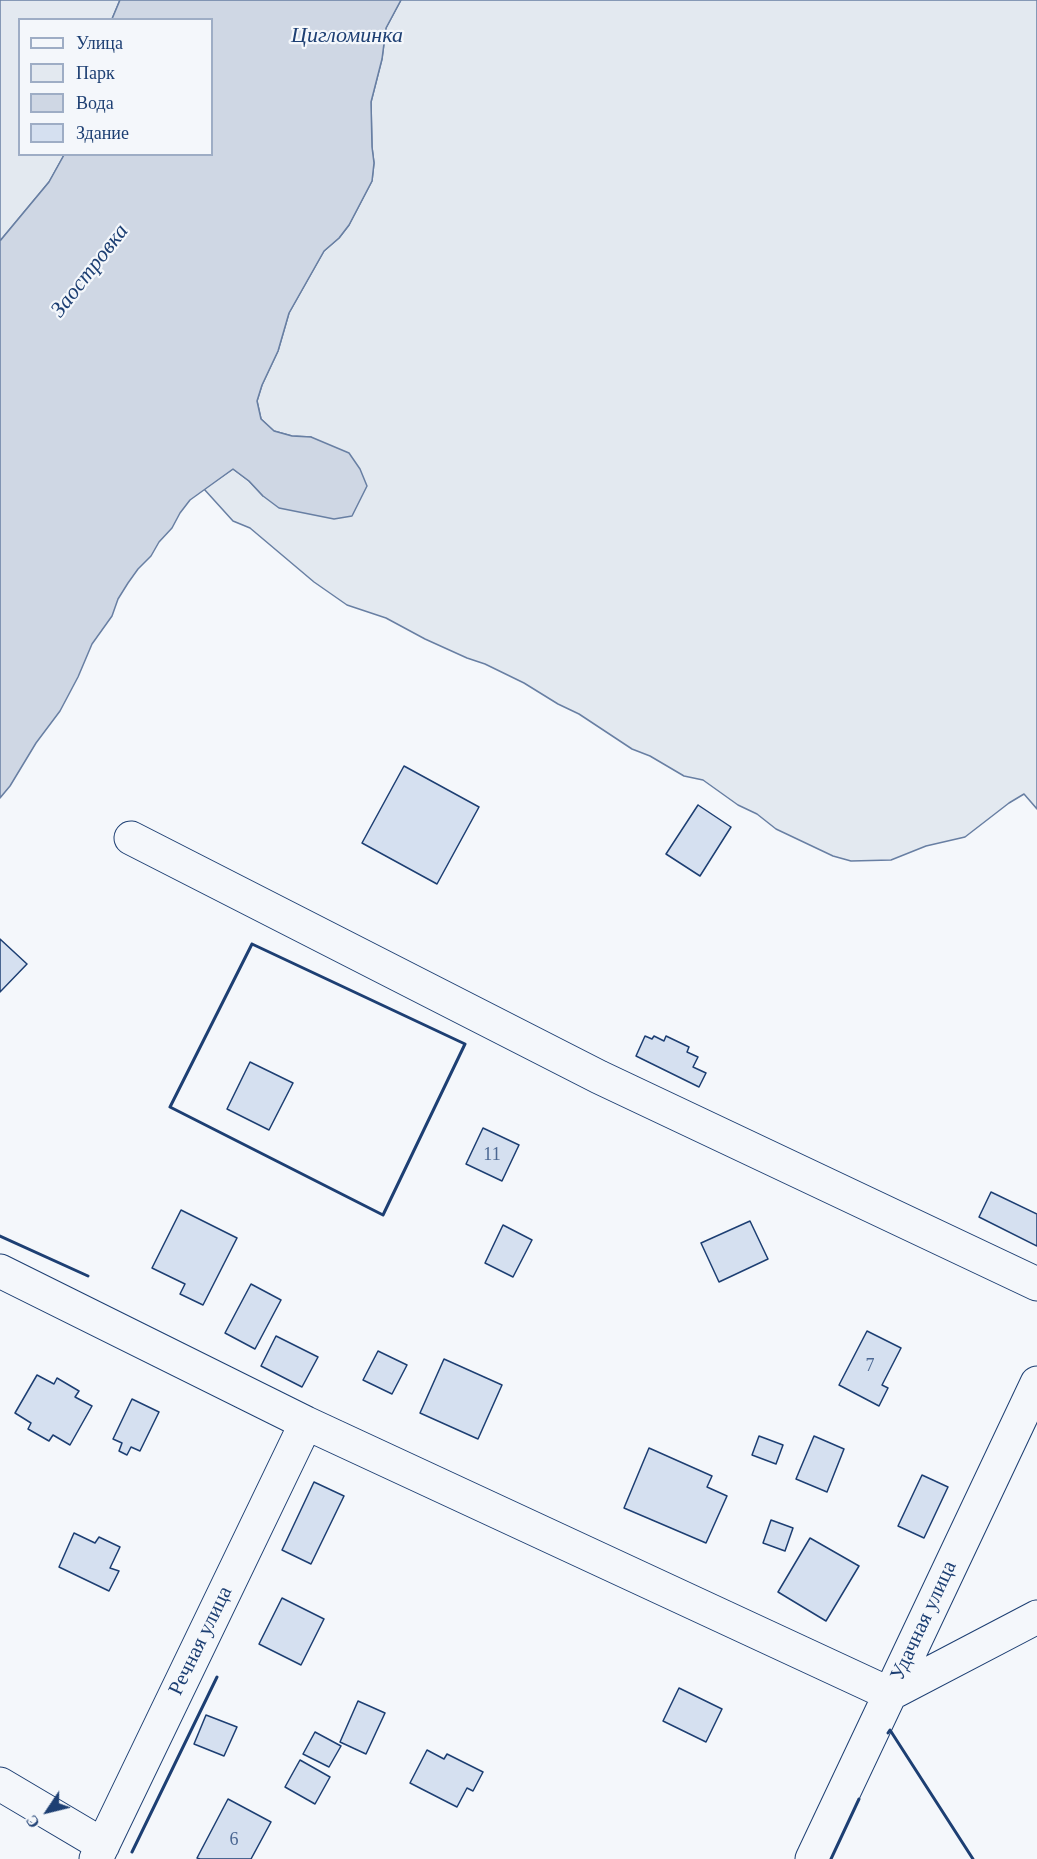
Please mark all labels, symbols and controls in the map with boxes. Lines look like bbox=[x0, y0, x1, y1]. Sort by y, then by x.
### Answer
legend bbox=[18, 18, 213, 156]
water label: Цигломинка bbox=[291, 23, 403, 49]
text: Улица bbox=[76, 33, 123, 53]
text: Парк bbox=[76, 63, 115, 83]
text: Вода bbox=[76, 93, 114, 113]
text: Здание bbox=[76, 123, 129, 143]
water label: Заостровка bbox=[45, 219, 135, 323]
house number: 11 bbox=[483, 1144, 501, 1166]
house number: 7 bbox=[866, 1355, 874, 1377]
street label: Удачная улица bbox=[885, 1557, 963, 1685]
street label: Речная улица bbox=[164, 1582, 238, 1700]
north arrow bbox=[18, 1781, 78, 1841]
text: С bbox=[23, 1812, 43, 1831]
house number: 6 bbox=[230, 1829, 238, 1851]

